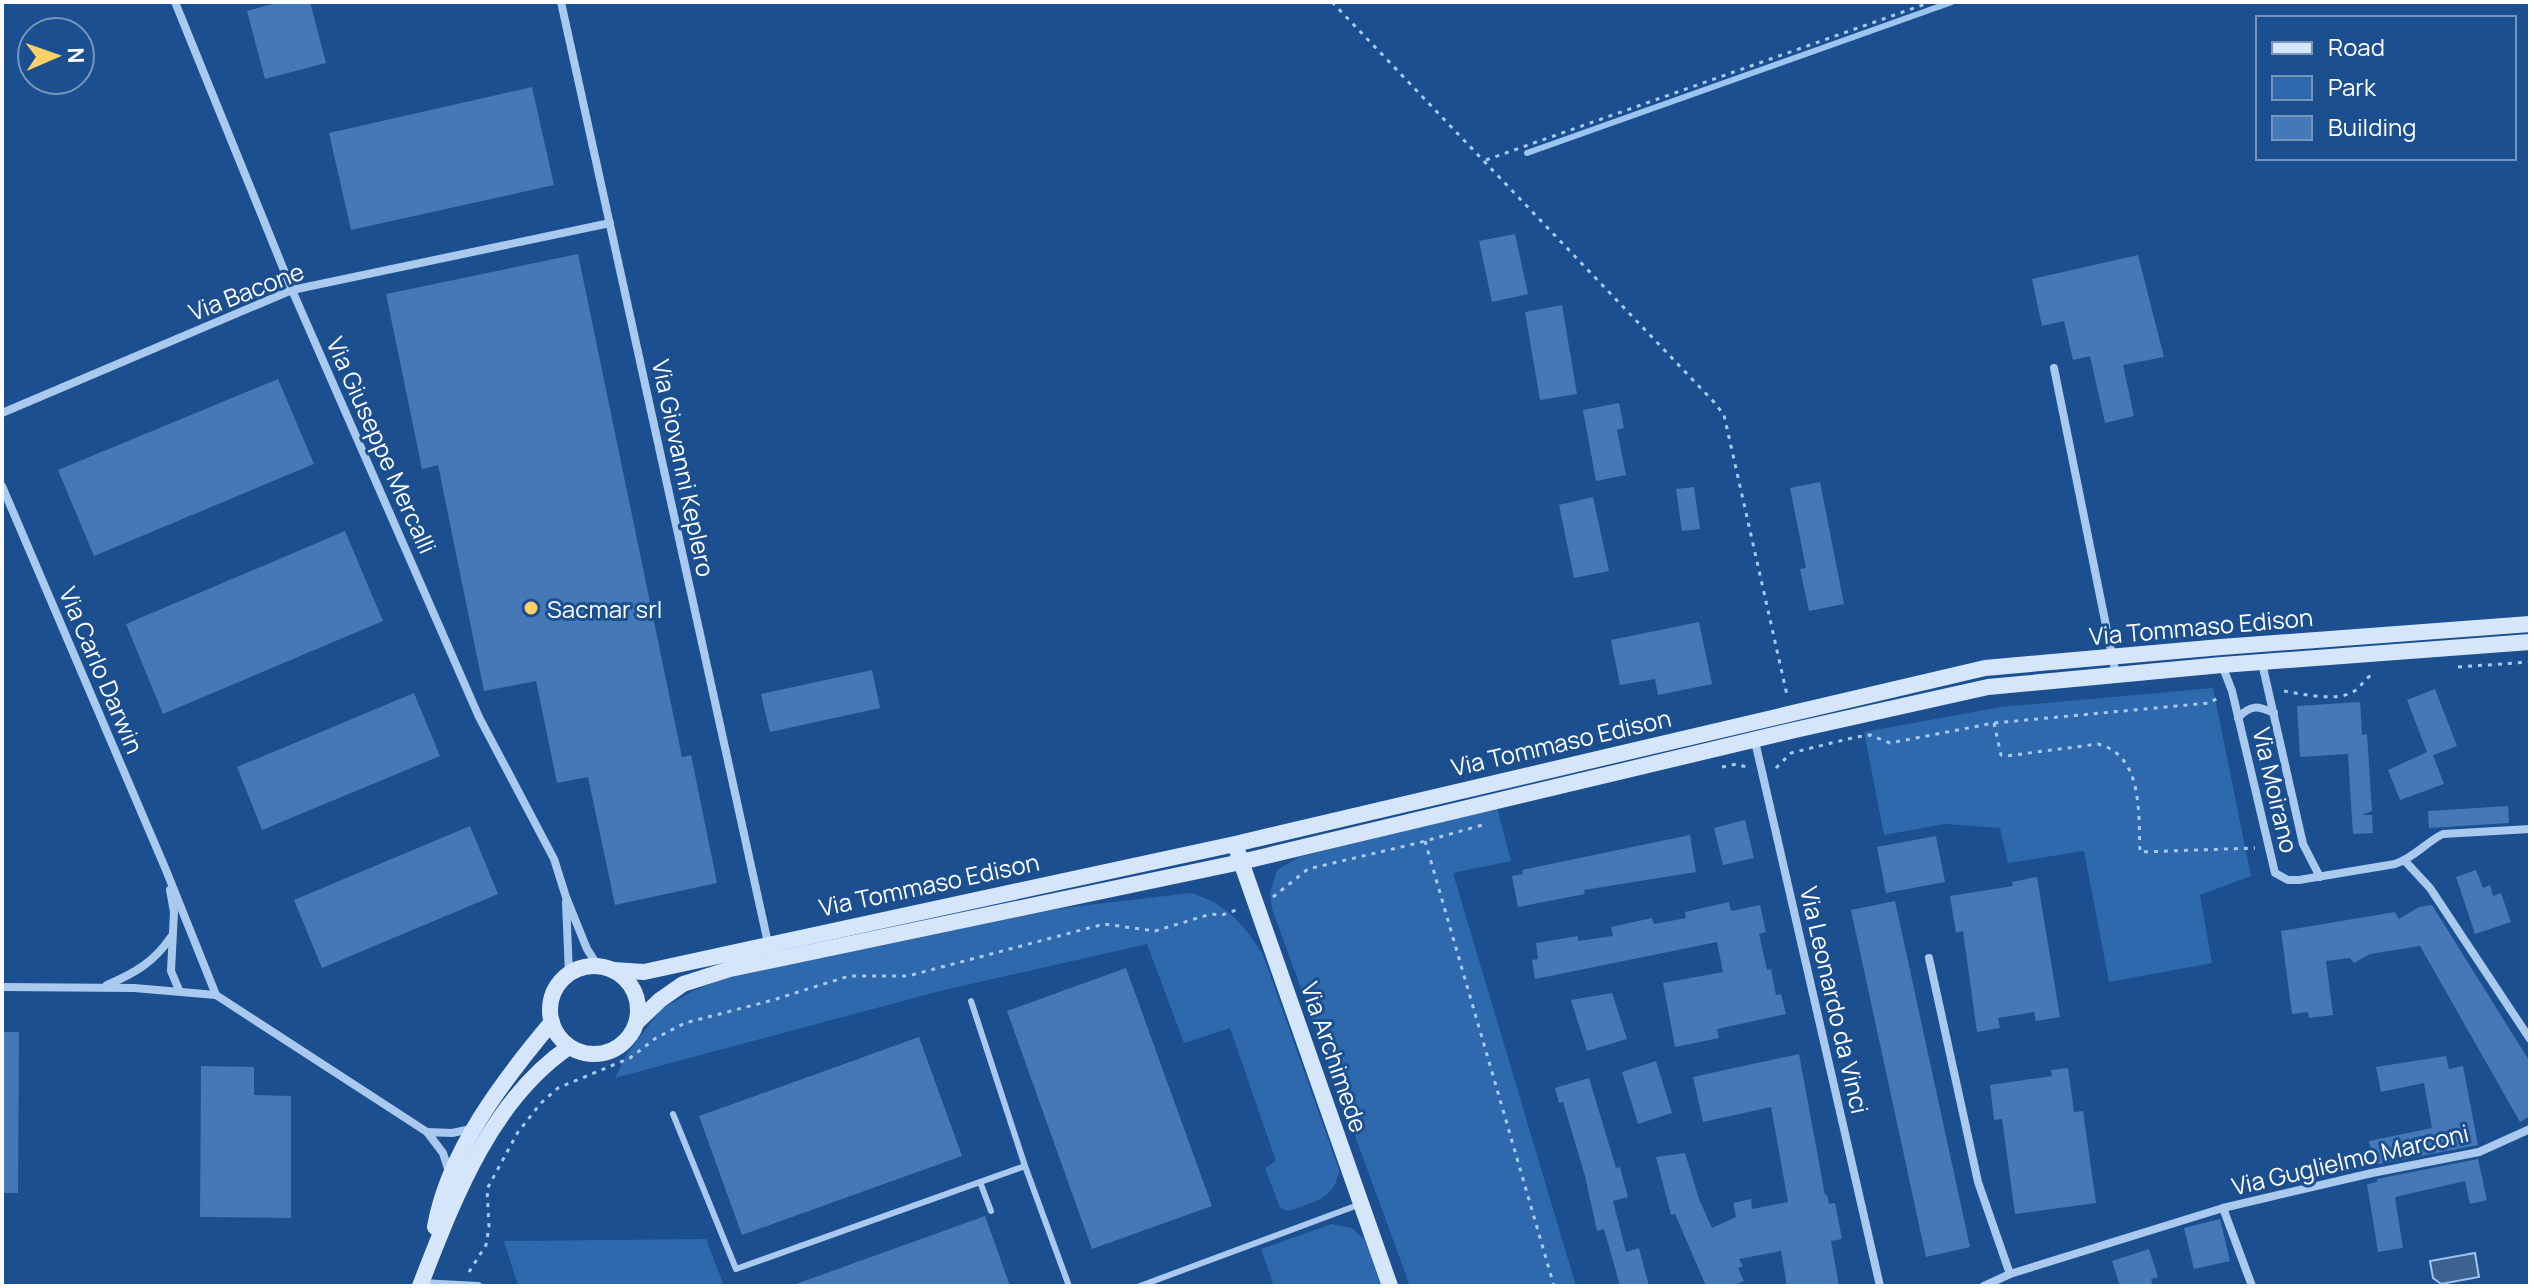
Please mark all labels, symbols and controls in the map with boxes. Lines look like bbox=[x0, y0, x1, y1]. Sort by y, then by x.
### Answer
north arrow bbox=[16, 16, 96, 96]
legend bbox=[2256, 16, 2516, 160]
text: Road bbox=[2328, 30, 2385, 63]
text: N bbox=[61, 47, 91, 64]
text: Park bbox=[2328, 70, 2377, 103]
text: Building bbox=[2328, 110, 2416, 143]
street label: Via Bacone bbox=[184, 254, 308, 328]
street label: Via Giuseppe Mercalli bbox=[319, 331, 445, 559]
street label: Via Giovanni Keplero bbox=[645, 356, 723, 580]
street label: Via Carlo Darwin bbox=[52, 582, 152, 758]
place label: Sacmar srl bbox=[547, 592, 662, 625]
marker: Sacmar srl bbox=[522, 599, 540, 617]
street label: Via Tommaso Edison bbox=[2088, 600, 2314, 652]
street label: Via Tommaso Edison bbox=[1448, 701, 1674, 783]
street label: Via Moirano bbox=[2246, 724, 2306, 856]
street label: Via Tommaso Edison bbox=[816, 845, 1042, 923]
street label: Via Leonardo da Vinci bbox=[1793, 883, 1877, 1117]
street label: Via Archimede bbox=[1294, 977, 1376, 1137]
street label: Via Guglielmo Marconi bbox=[2228, 1116, 2472, 1202]

